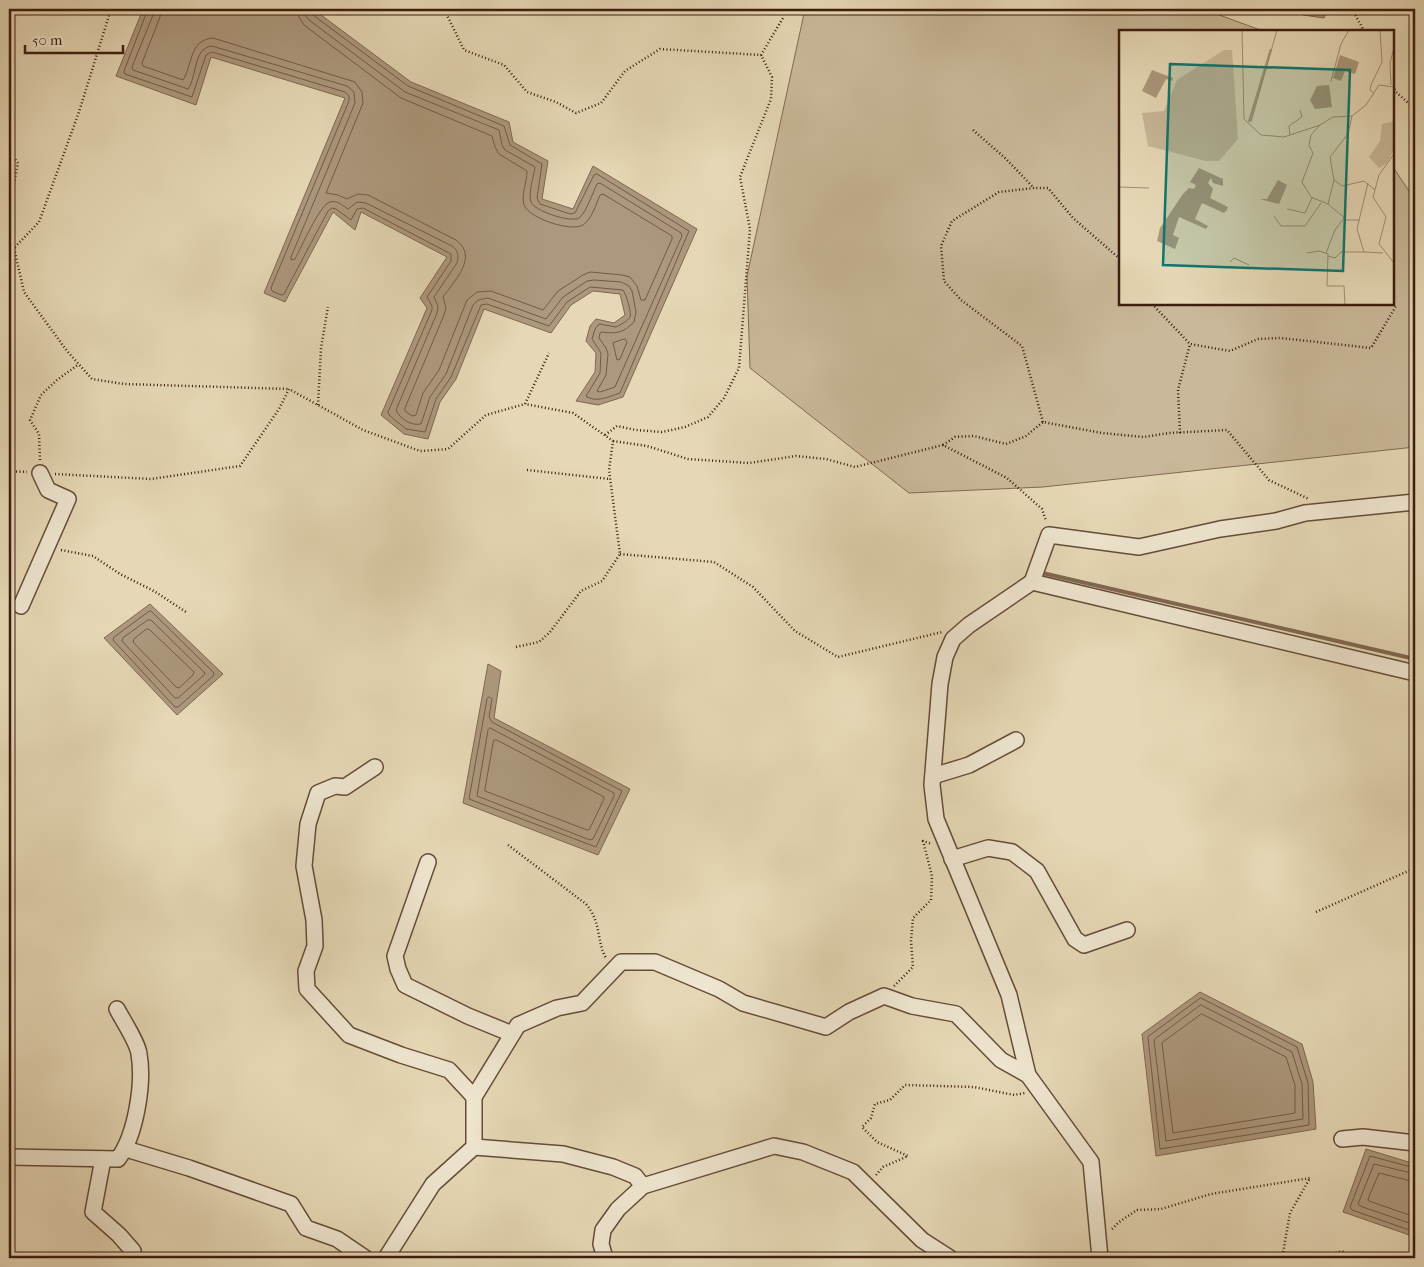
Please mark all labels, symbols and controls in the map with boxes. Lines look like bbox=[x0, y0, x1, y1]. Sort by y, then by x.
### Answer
scale bar bbox=[25, 22, 122, 54]
inset map bbox=[1119, 30, 1394, 305]
text: 50 m bbox=[32, 31, 63, 49]

